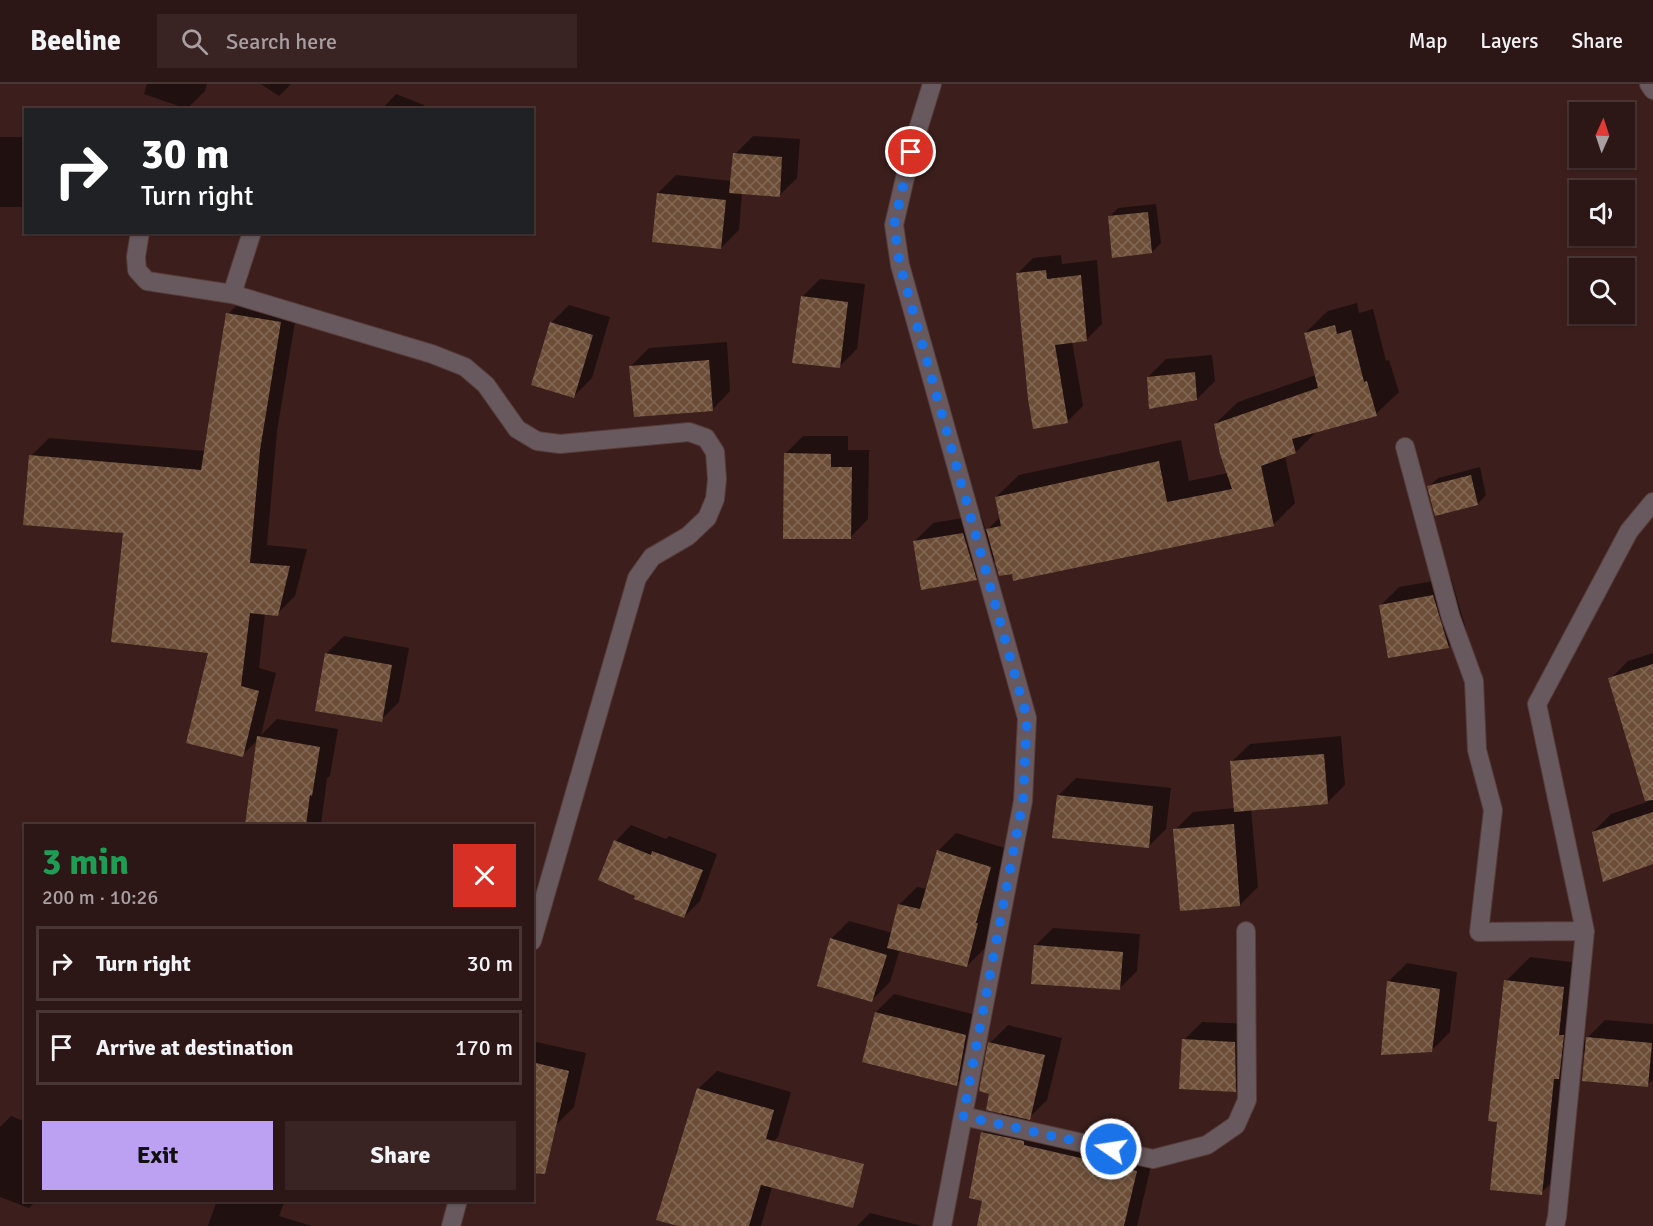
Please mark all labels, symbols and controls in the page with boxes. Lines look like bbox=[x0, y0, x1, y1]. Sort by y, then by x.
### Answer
search box bbox=[157, 14, 577, 68]
text: Beeline bbox=[30, 24, 121, 58]
icon: search bbox=[178, 25, 211, 58]
text: Search here bbox=[226, 28, 337, 55]
text: Map bbox=[1409, 28, 1447, 54]
text: Layers bbox=[1480, 28, 1538, 54]
text: Share bbox=[1571, 28, 1623, 54]
north arrow bbox=[1569, 102, 1635, 168]
map controls bbox=[1569, 102, 1635, 324]
pin bbox=[885, 126, 936, 177]
text: 30 m bbox=[141, 129, 230, 180]
icon: right bbox=[42, 132, 120, 210]
icon: arrive bbox=[894, 135, 927, 168]
text: Turn right bbox=[141, 180, 254, 213]
button: sound bbox=[1569, 180, 1635, 246]
button: search bbox=[1569, 258, 1635, 324]
text: 3 min bbox=[42, 840, 129, 885]
button: close bbox=[453, 844, 516, 907]
text: 200 m · 10:26 bbox=[42, 885, 158, 910]
icon: right bbox=[45, 947, 78, 980]
text: Turn right bbox=[96, 950, 191, 977]
text: 30 m bbox=[467, 950, 513, 977]
icon: arrive bbox=[45, 1031, 78, 1064]
text: Arrive at destination bbox=[96, 1034, 293, 1061]
text: 170 m bbox=[455, 1034, 513, 1061]
position arrow bbox=[1079, 1117, 1143, 1181]
button: Exit bbox=[42, 1121, 273, 1190]
button: Share bbox=[285, 1121, 516, 1190]

